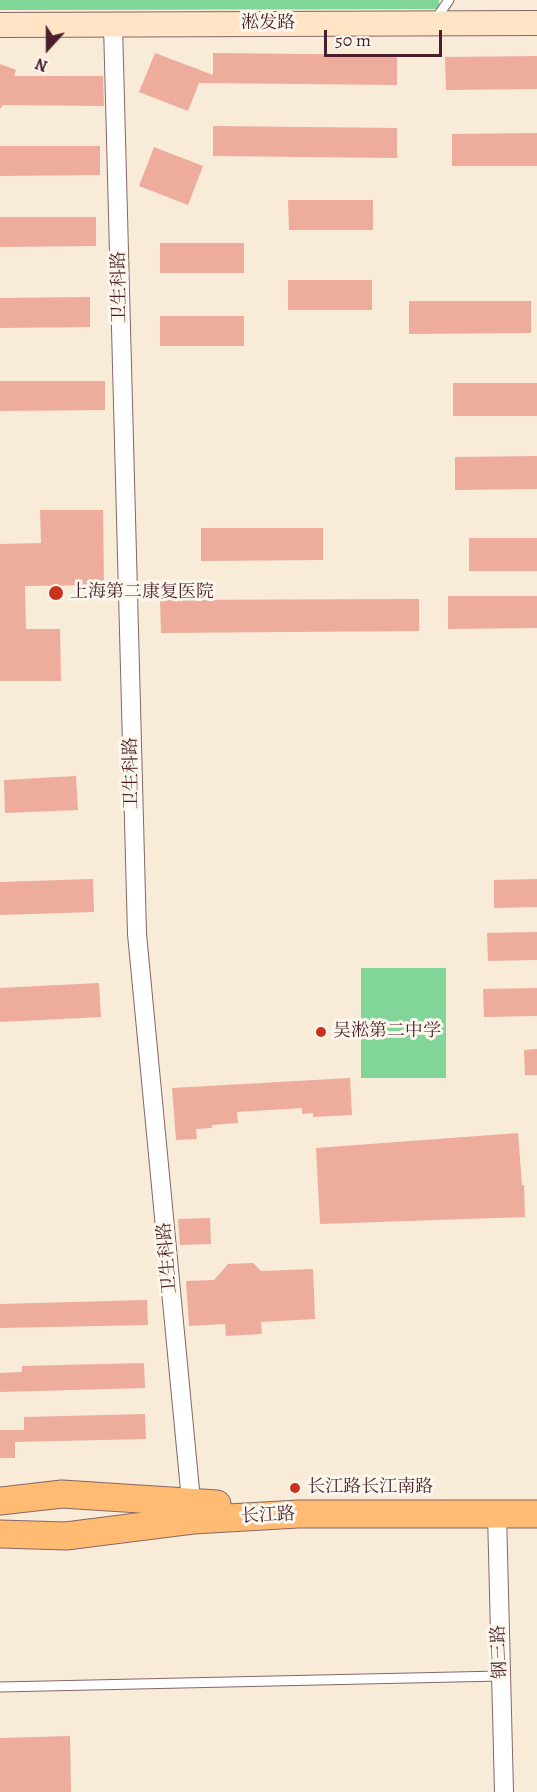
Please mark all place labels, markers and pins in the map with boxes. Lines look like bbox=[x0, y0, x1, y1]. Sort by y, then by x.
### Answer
place label: 上海第二康复医院 bbox=[70, 582, 214, 604]
marker: 上海第二康复医院 bbox=[47, 584, 65, 602]
place label: 吴淞第二中学 bbox=[333, 1021, 441, 1043]
marker: 吴淞第二中学 bbox=[314, 1025, 328, 1039]
place label: 长江路长江南路 bbox=[307, 1477, 433, 1499]
marker: 长江路长江南路 bbox=[288, 1481, 302, 1495]

